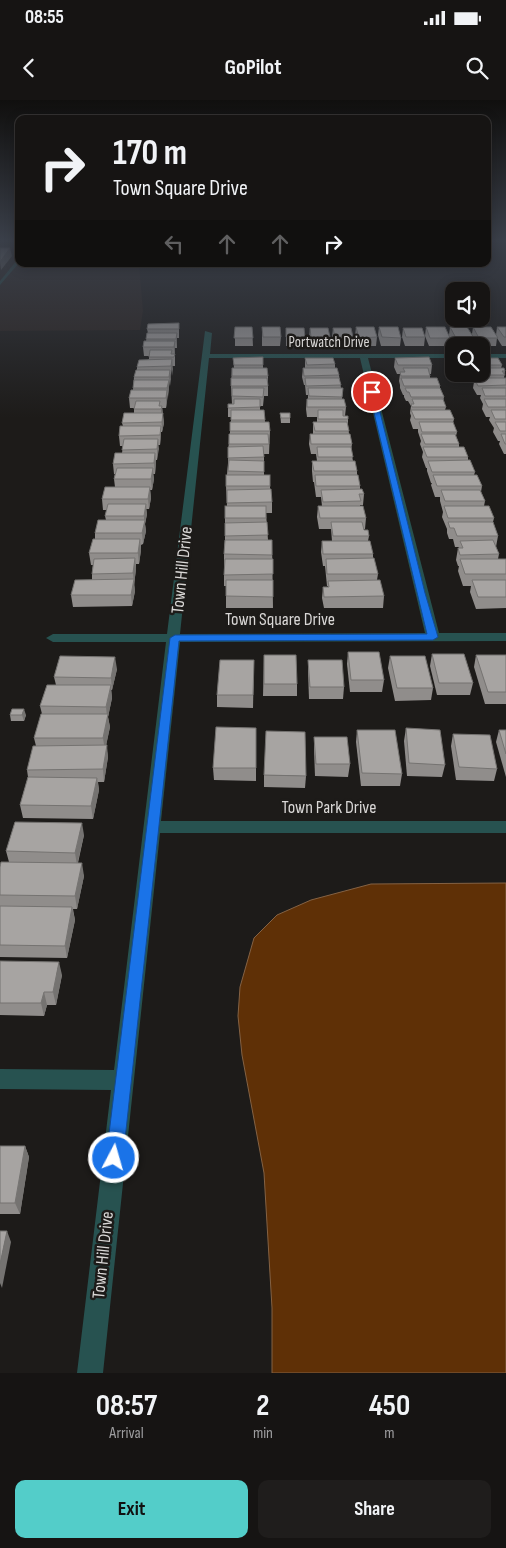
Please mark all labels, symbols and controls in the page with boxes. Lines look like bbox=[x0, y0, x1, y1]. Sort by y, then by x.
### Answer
text: 08:55 bbox=[25, 6, 64, 29]
icon: back bbox=[15, 54, 43, 82]
text: GoPilot bbox=[225, 54, 281, 81]
icon: search bbox=[463, 54, 491, 82]
text: 170 m bbox=[113, 132, 187, 175]
icon: right bbox=[30, 135, 95, 200]
text: Town Square Drive bbox=[113, 175, 248, 202]
icon: left bbox=[160, 230, 188, 258]
icon: ahead bbox=[213, 230, 241, 258]
icon: ahead bbox=[266, 230, 294, 258]
icon: right bbox=[319, 230, 347, 258]
map controls bbox=[445, 282, 490, 382]
button: sound bbox=[445, 282, 490, 327]
street label: Portwatch Drive bbox=[288, 333, 370, 352]
button: search bbox=[445, 337, 490, 382]
pin bbox=[351, 371, 393, 413]
icon: arrive bbox=[358, 378, 386, 406]
street label: Town Hill Drive bbox=[167, 525, 197, 615]
street label: Town Square Drive bbox=[225, 609, 335, 630]
street label: Town Park Drive bbox=[282, 797, 376, 818]
position arrow bbox=[87, 1131, 139, 1183]
street label: Town Hill Drive bbox=[88, 1210, 118, 1300]
text: 08:57 bbox=[96, 1388, 157, 1424]
text: 2 bbox=[256, 1388, 270, 1424]
text: 450 bbox=[369, 1388, 410, 1424]
text: Arrival bbox=[109, 1424, 144, 1443]
text: min bbox=[253, 1424, 273, 1443]
text: m bbox=[384, 1424, 395, 1443]
button: Exit bbox=[15, 1480, 248, 1538]
button: Share bbox=[258, 1480, 491, 1538]

